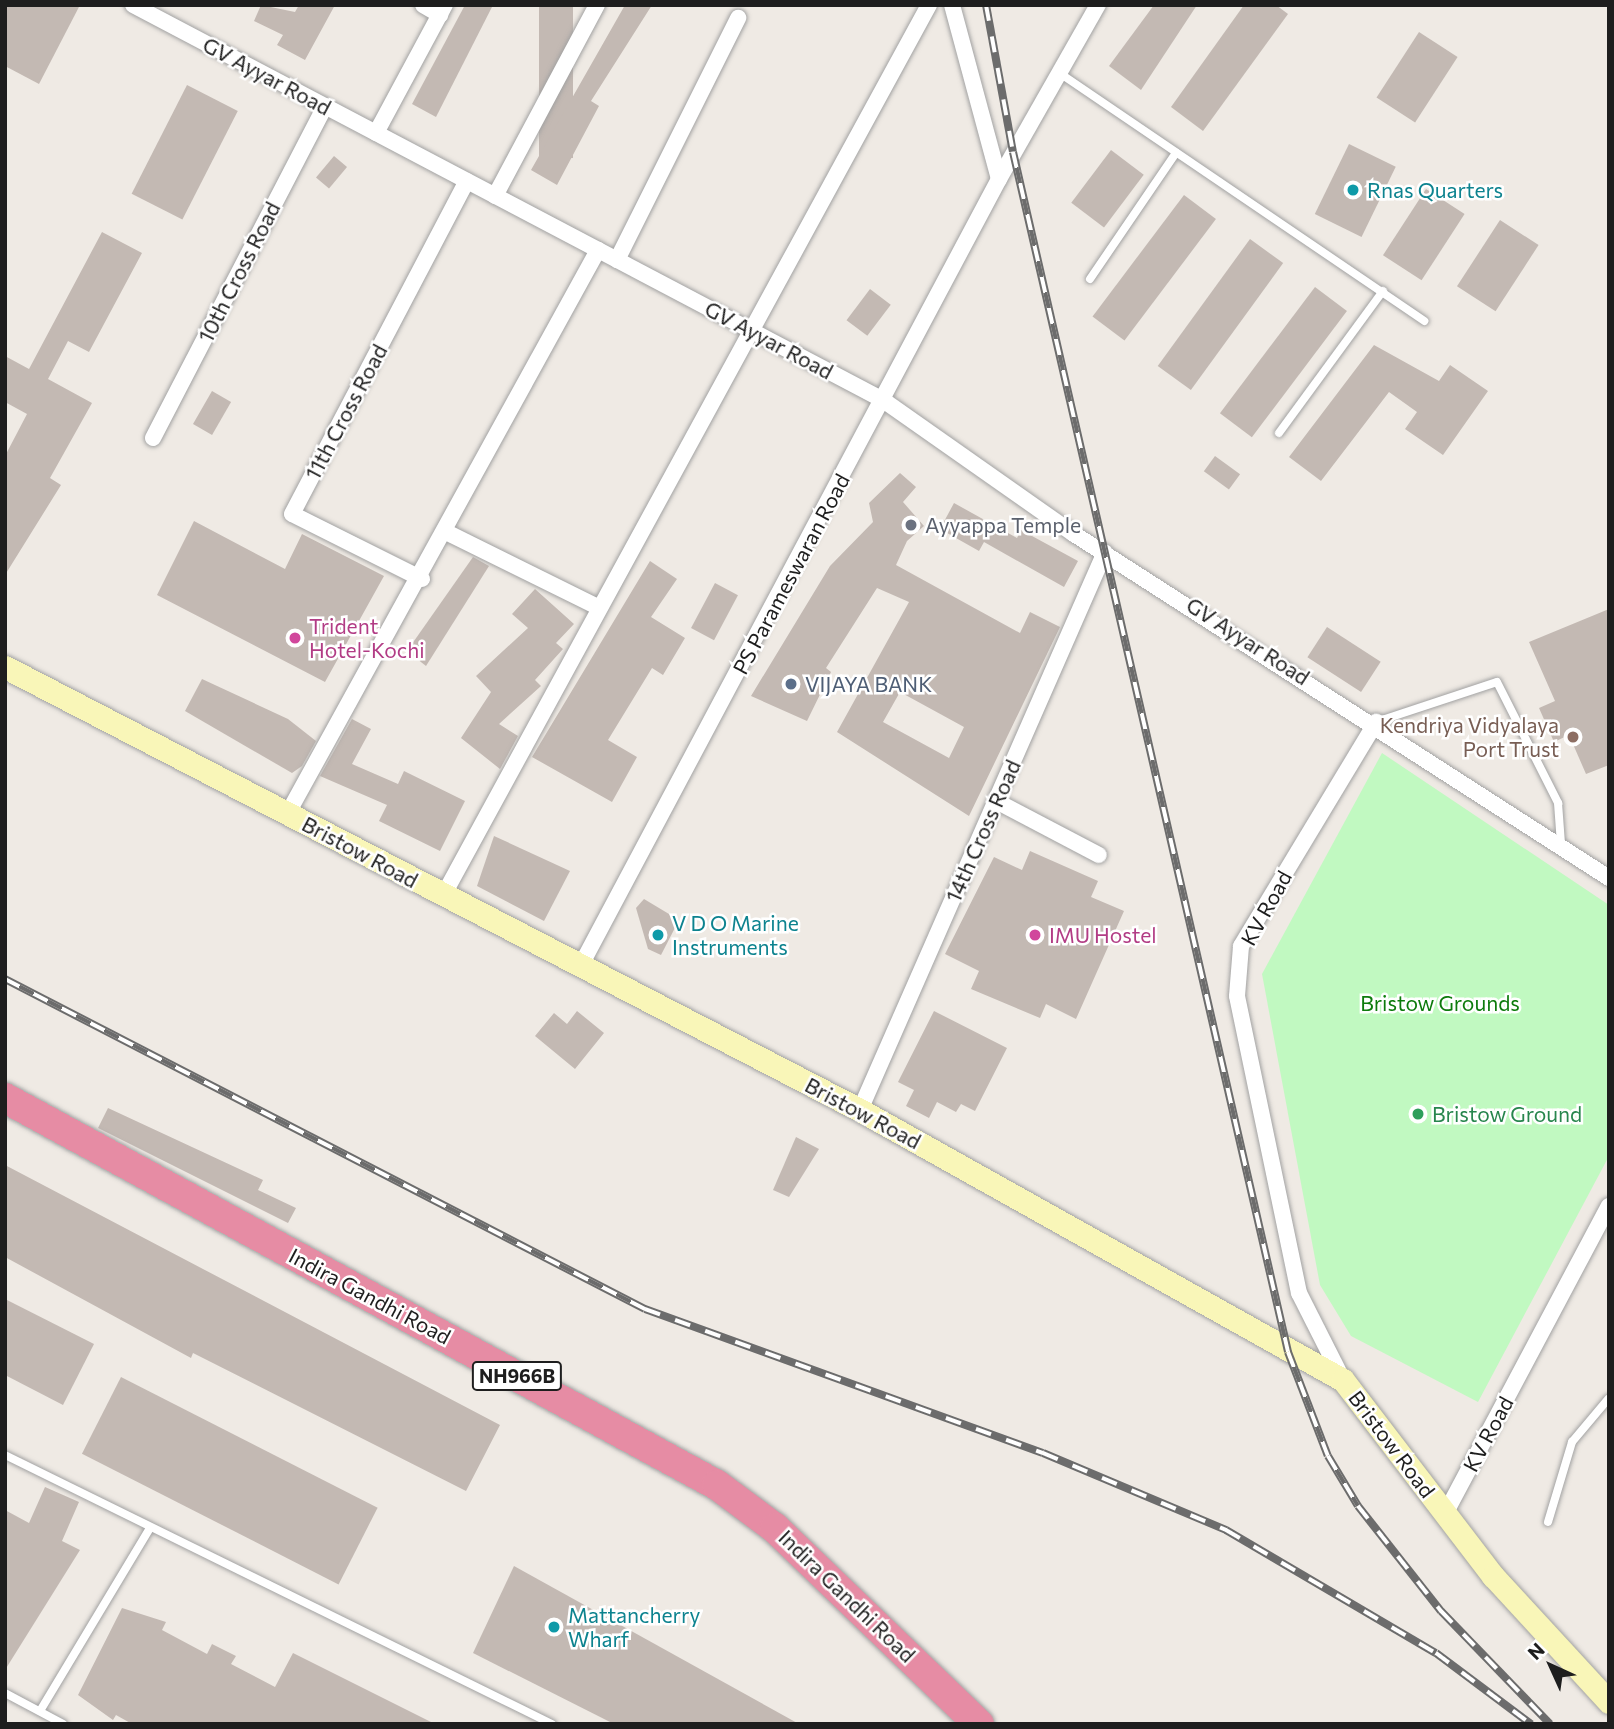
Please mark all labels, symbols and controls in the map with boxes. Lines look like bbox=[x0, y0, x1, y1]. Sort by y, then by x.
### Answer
street label: GV Ayyar Road bbox=[199, 32, 335, 120]
place label: Rnas Quarters bbox=[1367, 177, 1503, 203]
marker: Rnas Quarters bbox=[1345, 182, 1361, 198]
street label: 10th Cross Road bbox=[193, 198, 285, 346]
street label: GV Ayyar Road bbox=[701, 296, 837, 384]
street label: 11th Cross Road bbox=[300, 340, 392, 484]
street label: PS Parameswaran Road bbox=[727, 469, 855, 679]
place label: Ayyappa Temple bbox=[925, 512, 1081, 538]
marker: Ayyappa Temple bbox=[903, 517, 919, 533]
street label: GV Ayyar Road bbox=[1182, 592, 1314, 690]
place label: Trident Hotel-Kochi bbox=[309, 613, 425, 663]
marker: Trident Hotel-Kochi bbox=[287, 630, 303, 646]
place label: VIJAYA BANK bbox=[805, 671, 932, 697]
marker: VIJAYA BANK bbox=[783, 676, 799, 692]
place label: Kendriya Vidyalaya Port Trust bbox=[1380, 712, 1559, 762]
marker: Kendriya Vidyalaya Port Trust bbox=[1565, 729, 1581, 745]
street label: 14th Cross Road bbox=[940, 756, 1026, 906]
street label: Bristow Road bbox=[298, 811, 422, 893]
street label: KV Road bbox=[1235, 866, 1297, 950]
place label: V D O Marine Instruments bbox=[672, 910, 799, 960]
place label: IMU Hostel bbox=[1049, 922, 1157, 948]
marker: V D O Marine Instruments bbox=[650, 927, 666, 943]
marker: IMU Hostel bbox=[1027, 927, 1043, 943]
park label: Bristow Grounds bbox=[1360, 990, 1520, 1016]
street label: Bristow Road bbox=[801, 1072, 925, 1154]
place label: Bristow Ground bbox=[1432, 1101, 1582, 1127]
marker: Bristow Ground bbox=[1410, 1106, 1426, 1122]
street label: Indira Gandhi Road bbox=[285, 1243, 455, 1349]
road number: NH966B bbox=[472, 1360, 562, 1392]
street label: Bristow Road bbox=[1344, 1386, 1440, 1502]
street label: KV Road bbox=[1458, 1392, 1518, 1476]
street label: Indira Gandhi Road bbox=[774, 1525, 920, 1667]
place label: Mattancherry Wharf bbox=[568, 1602, 700, 1652]
marker: Mattancherry Wharf bbox=[546, 1619, 562, 1635]
north arrow bbox=[1516, 1631, 1586, 1701]
text: N bbox=[1523, 1638, 1549, 1664]

